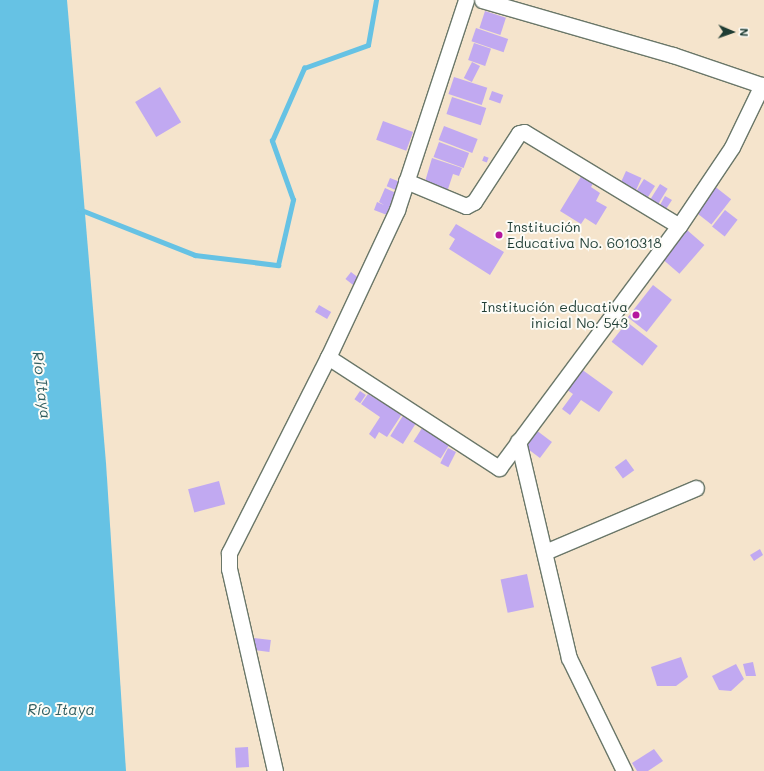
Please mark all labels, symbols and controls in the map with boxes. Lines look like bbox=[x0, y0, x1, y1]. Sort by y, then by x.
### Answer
north arrow bbox=[712, 12, 752, 52]
text: N bbox=[737, 28, 752, 37]
place label: Institución Educativa No. 6010318 bbox=[507, 219, 662, 252]
marker: Institución Educativa No. 6010318 bbox=[494, 230, 504, 240]
place label: Institución educativa inicial No. 543 bbox=[481, 299, 628, 332]
marker: Institución educativa inicial No. 543 bbox=[631, 310, 641, 320]
water label: Río Itaya bbox=[29, 350, 55, 420]
water label: Río Itaya bbox=[27, 701, 95, 719]

